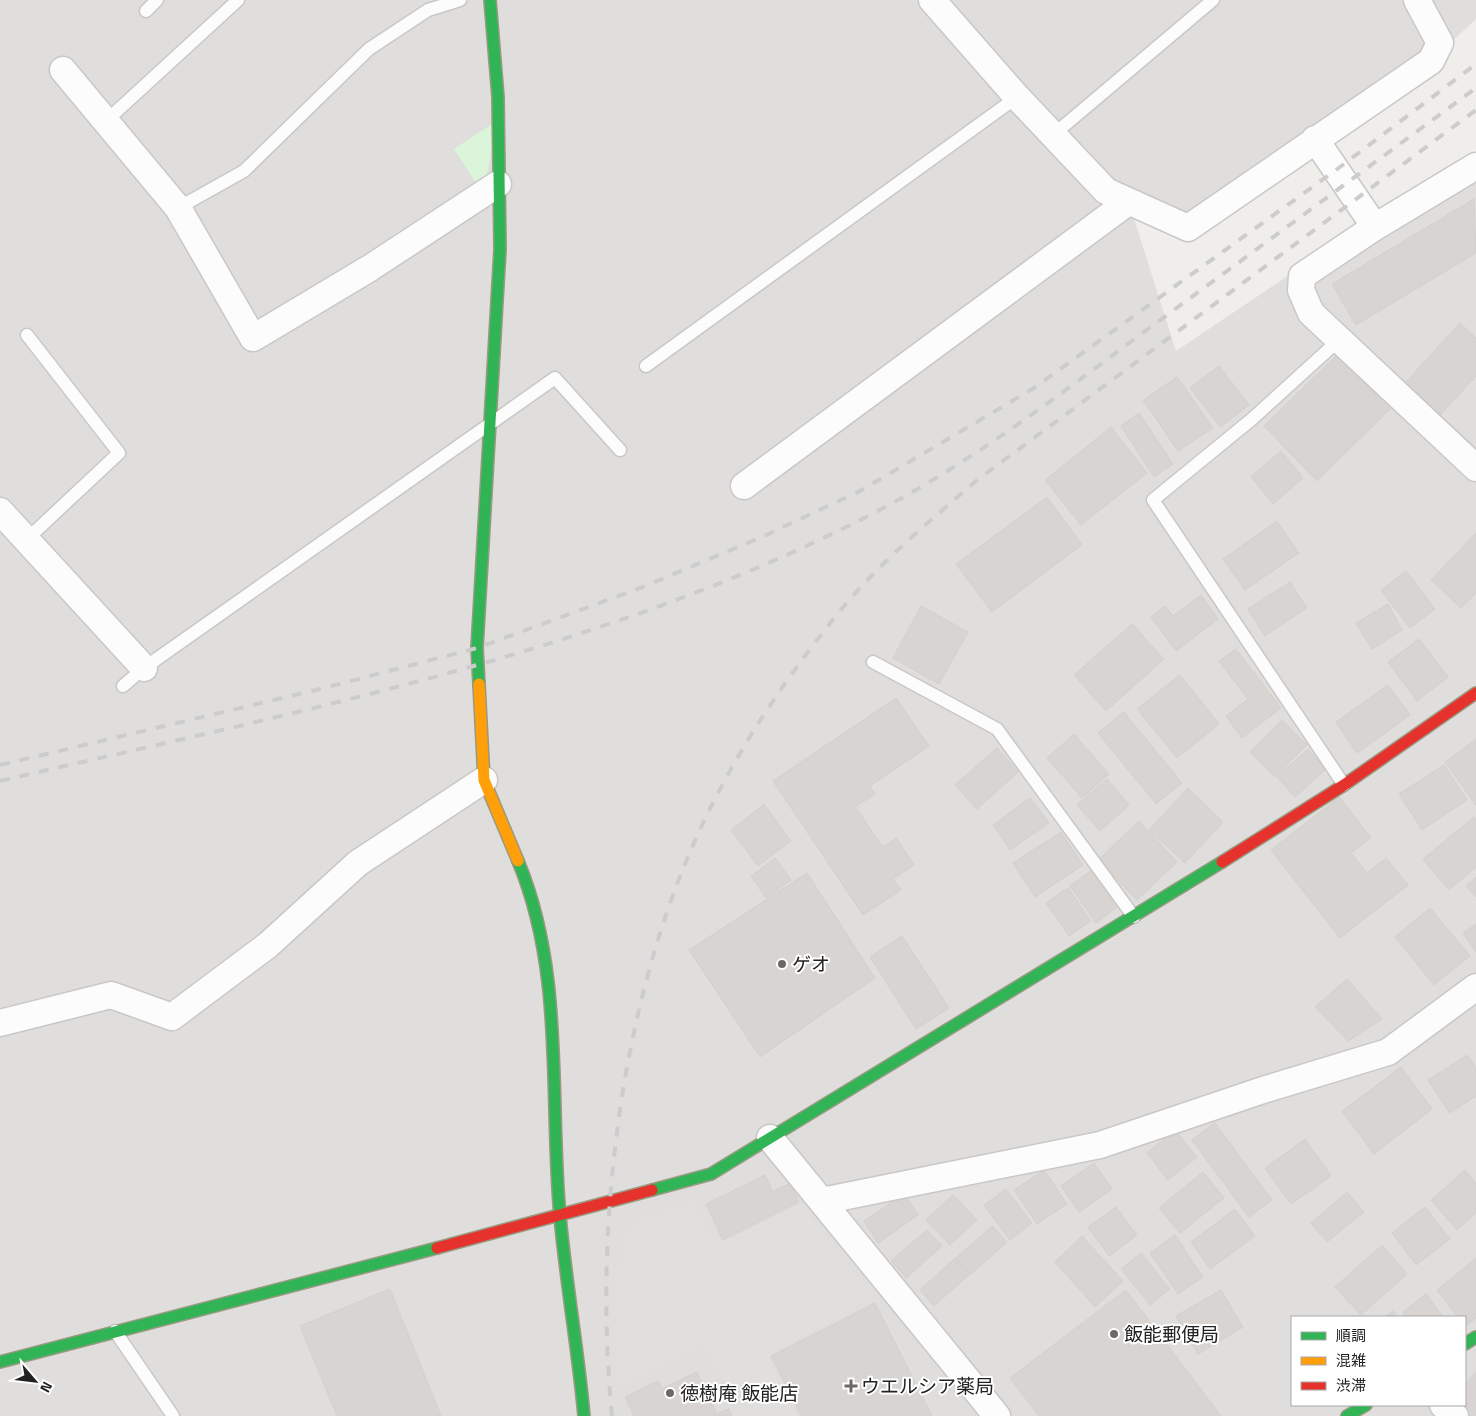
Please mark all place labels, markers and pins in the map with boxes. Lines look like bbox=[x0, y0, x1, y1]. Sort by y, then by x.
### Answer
place label: ゲオ bbox=[792, 949, 830, 978]
marker: ゲオ bbox=[776, 958, 788, 970]
place label: 飯能郵便局 bbox=[1124, 1319, 1219, 1348]
marker: 飯能郵便局 bbox=[1108, 1328, 1120, 1340]
place label: ウエルシア薬局 bbox=[861, 1371, 994, 1400]
place label: 徳樹庵 飯能店 bbox=[680, 1378, 798, 1407]
marker: ウエルシア薬局 bbox=[845, 1380, 857, 1392]
marker: 徳樹庵 飯能店 bbox=[664, 1387, 676, 1399]

